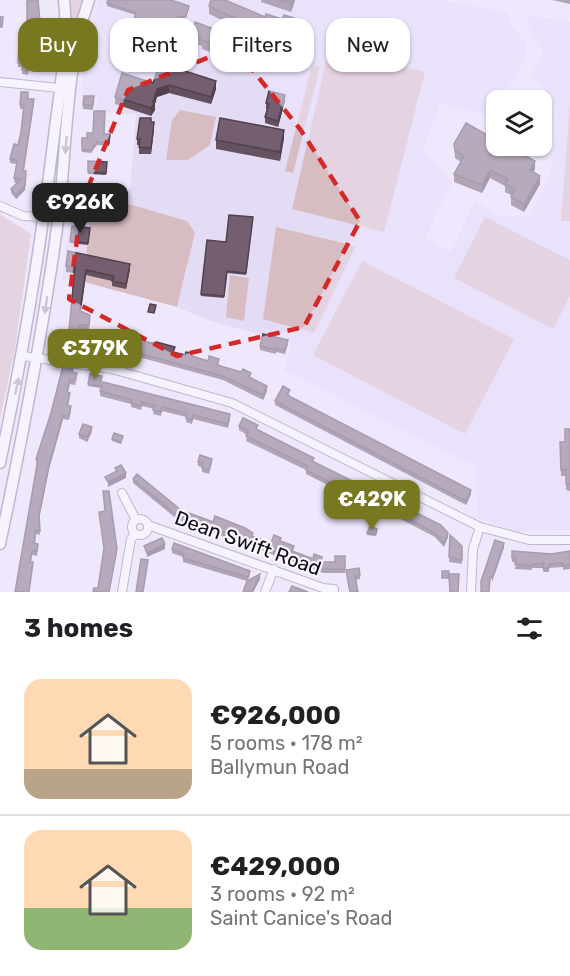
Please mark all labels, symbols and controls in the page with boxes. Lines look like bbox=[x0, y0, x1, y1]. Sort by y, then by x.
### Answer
chip: Buy bbox=[18, 18, 98, 72]
chip: Rent bbox=[110, 18, 198, 72]
chip: Filters bbox=[210, 18, 314, 72]
chip: New bbox=[326, 18, 410, 72]
map controls bbox=[486, 90, 552, 156]
button: layers bbox=[486, 90, 552, 156]
one-way arrow bbox=[61, 135, 71, 154]
pin: €926K bbox=[38, 183, 122, 234]
text: €926K bbox=[46, 190, 114, 214]
one-way arrow bbox=[42, 295, 51, 314]
pin: €379K bbox=[53, 329, 137, 380]
text: €379K bbox=[62, 336, 128, 360]
one-way arrow bbox=[12, 376, 22, 395]
pin: €429K bbox=[330, 480, 414, 531]
text: €429K bbox=[338, 487, 406, 511]
street label: Dean Swift Road bbox=[171, 505, 325, 581]
icon: filters bbox=[513, 612, 546, 645]
text: 3 homes bbox=[24, 613, 133, 644]
text: €926,000 bbox=[210, 700, 341, 731]
icon: home bbox=[72, 703, 144, 775]
text: 5 rooms · 178 m² bbox=[210, 731, 363, 755]
text: Ballymun Road bbox=[210, 755, 349, 779]
text: €429,000 bbox=[210, 851, 340, 882]
icon: home bbox=[72, 854, 144, 926]
text: 3 rooms · 92 m² bbox=[210, 882, 355, 906]
text: Saint Canice's Road bbox=[210, 906, 392, 930]

